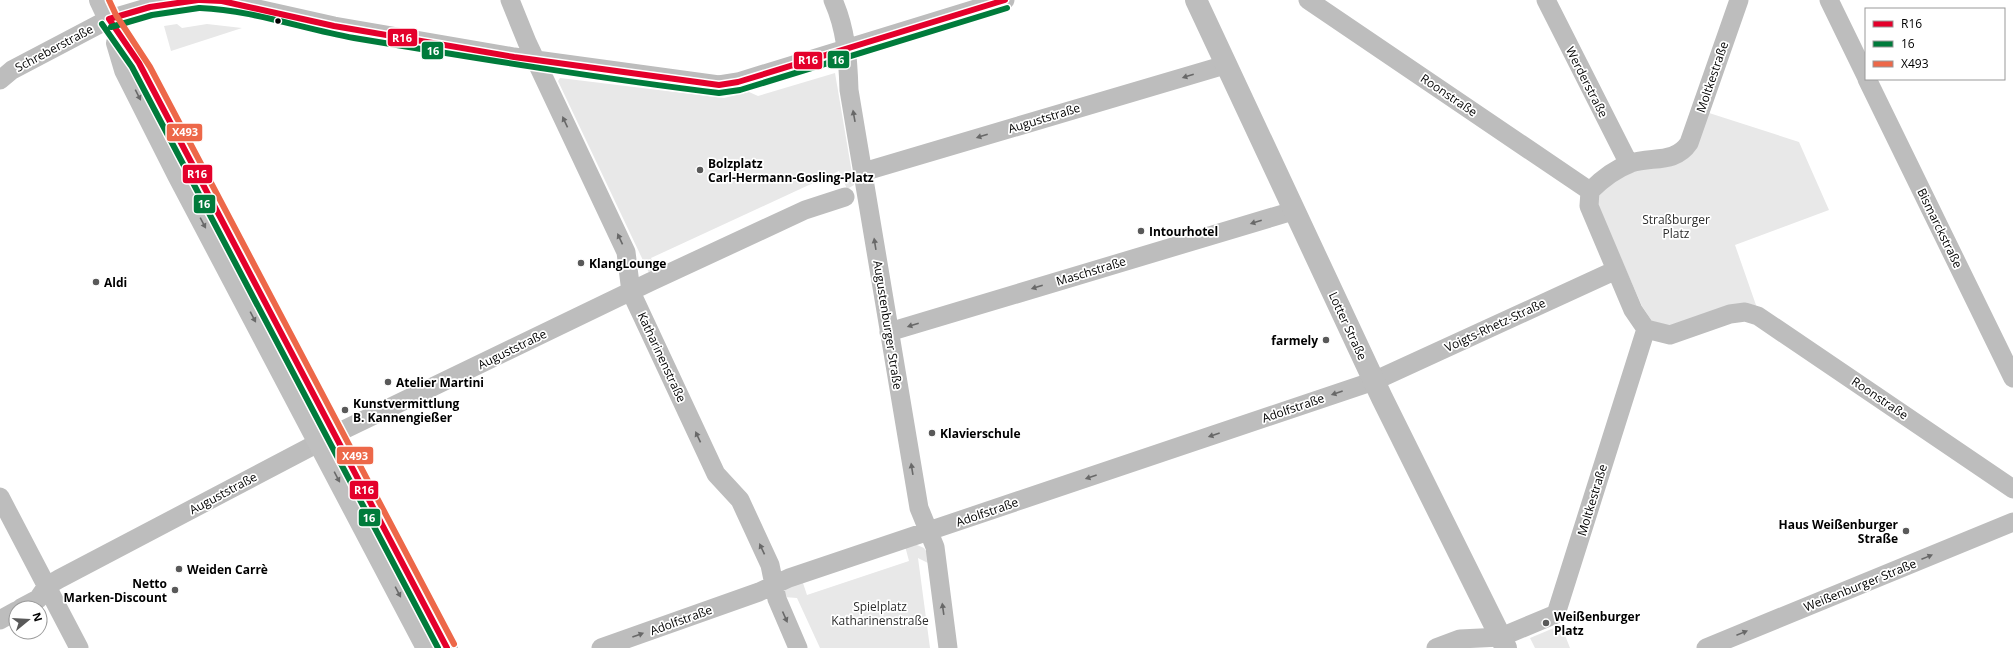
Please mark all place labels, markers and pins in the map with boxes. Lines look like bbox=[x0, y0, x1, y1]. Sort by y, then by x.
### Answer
unlabelled marker bbox=[273, 16, 283, 26]
place label: Bolzplatz Carl-Hermann-Gosling-Platz bbox=[708, 155, 874, 186]
marker: Bolzplatz Carl-Hermann-Gosling-Platz bbox=[695, 165, 705, 175]
place label: Intourhotel bbox=[1149, 223, 1218, 240]
marker: Intourhotel bbox=[1136, 226, 1146, 236]
place label: KlangLounge bbox=[589, 255, 666, 272]
marker: KlangLounge bbox=[576, 258, 586, 268]
place label: Aldi bbox=[104, 274, 127, 291]
marker: Aldi bbox=[91, 277, 101, 287]
place label: farmely bbox=[1271, 332, 1318, 349]
marker: farmely bbox=[1321, 335, 1331, 345]
place label: Atelier Martini bbox=[396, 374, 484, 391]
marker: Atelier Martini bbox=[383, 377, 393, 387]
place label: Kunstvermittlung B. Kannengießer bbox=[353, 395, 460, 426]
marker: Kunstvermittlung B. Kannengießer bbox=[340, 405, 350, 415]
place label: Klavierschule bbox=[940, 425, 1021, 442]
marker: Klavierschule bbox=[927, 428, 937, 438]
place label: Haus Weißenburger Straße bbox=[1778, 516, 1899, 547]
marker: Haus Weißenburger Straße bbox=[1901, 526, 1911, 536]
place label: Weiden Carrè bbox=[187, 561, 268, 578]
marker: Weiden Carrè bbox=[174, 564, 184, 574]
place label: Netto Marken-Discount bbox=[64, 575, 167, 606]
marker: Netto Marken-Discount bbox=[170, 585, 180, 595]
place label: Weißenburger Platz bbox=[1554, 608, 1641, 639]
marker: Weißenburger Platz bbox=[1541, 618, 1551, 628]

